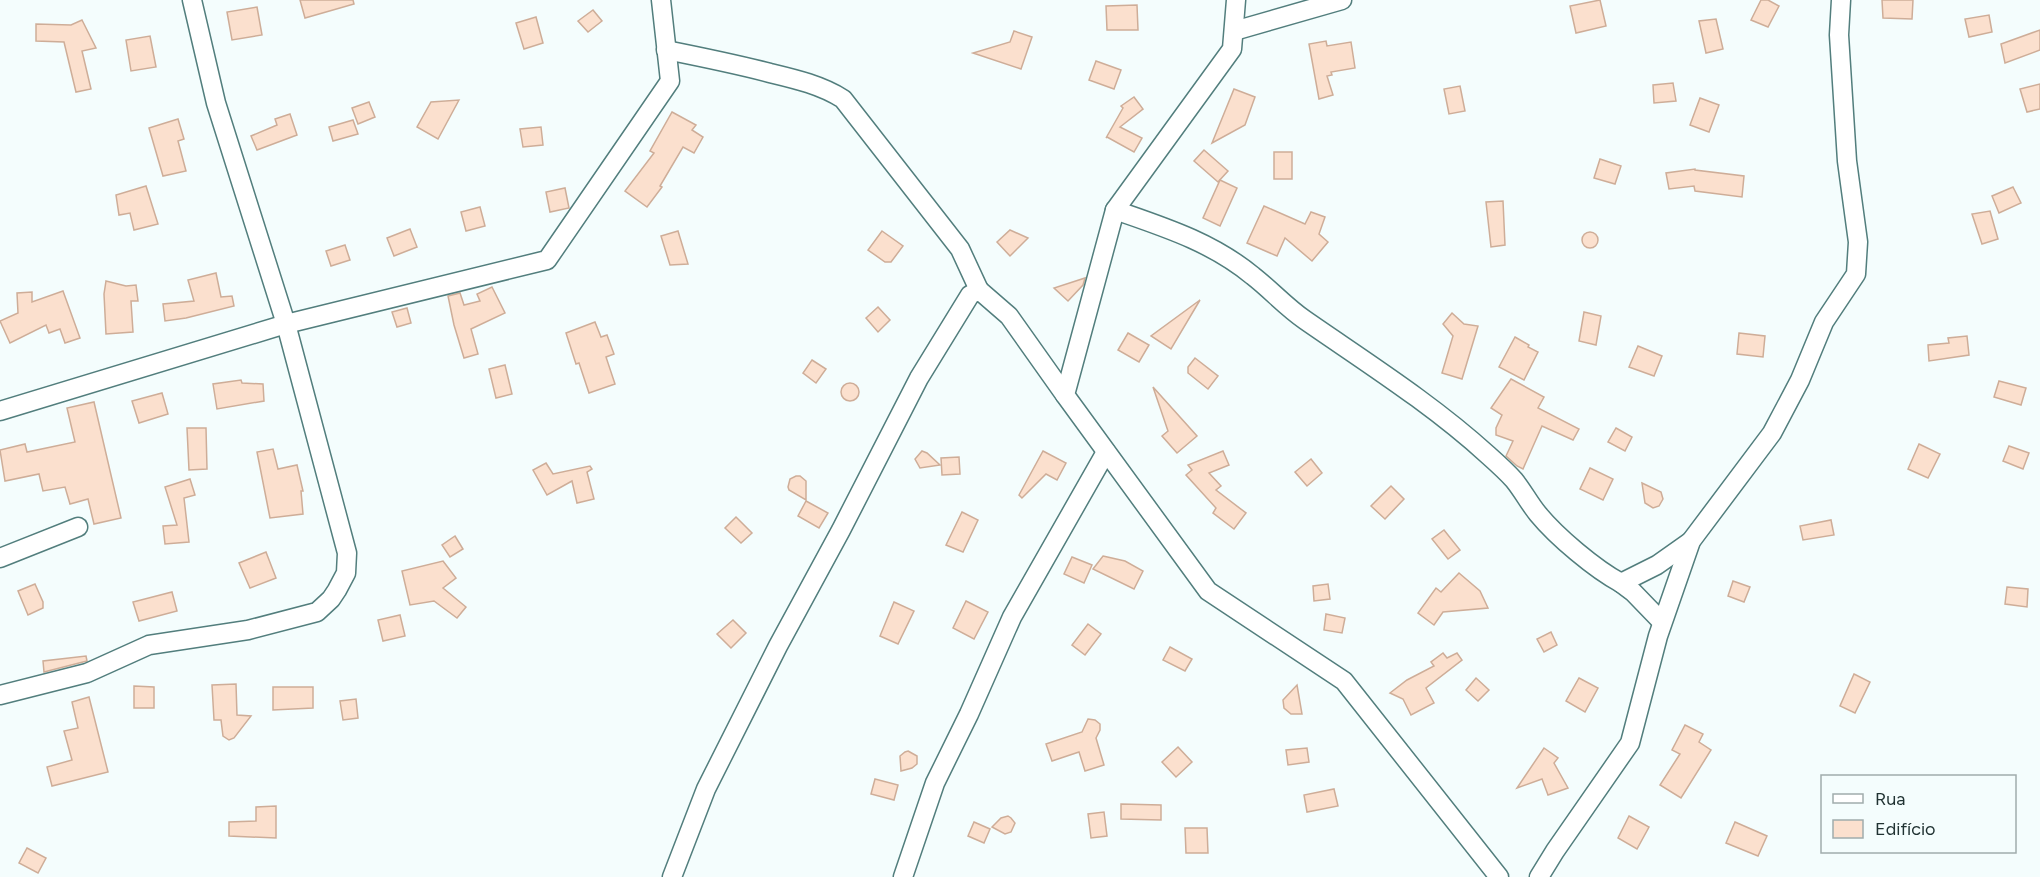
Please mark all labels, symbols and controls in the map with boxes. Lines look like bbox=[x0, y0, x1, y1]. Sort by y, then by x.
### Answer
legend bbox=[1821, 775, 2016, 853]
text: Rua bbox=[1875, 788, 1906, 810]
text: Edifício bbox=[1875, 818, 1936, 840]

